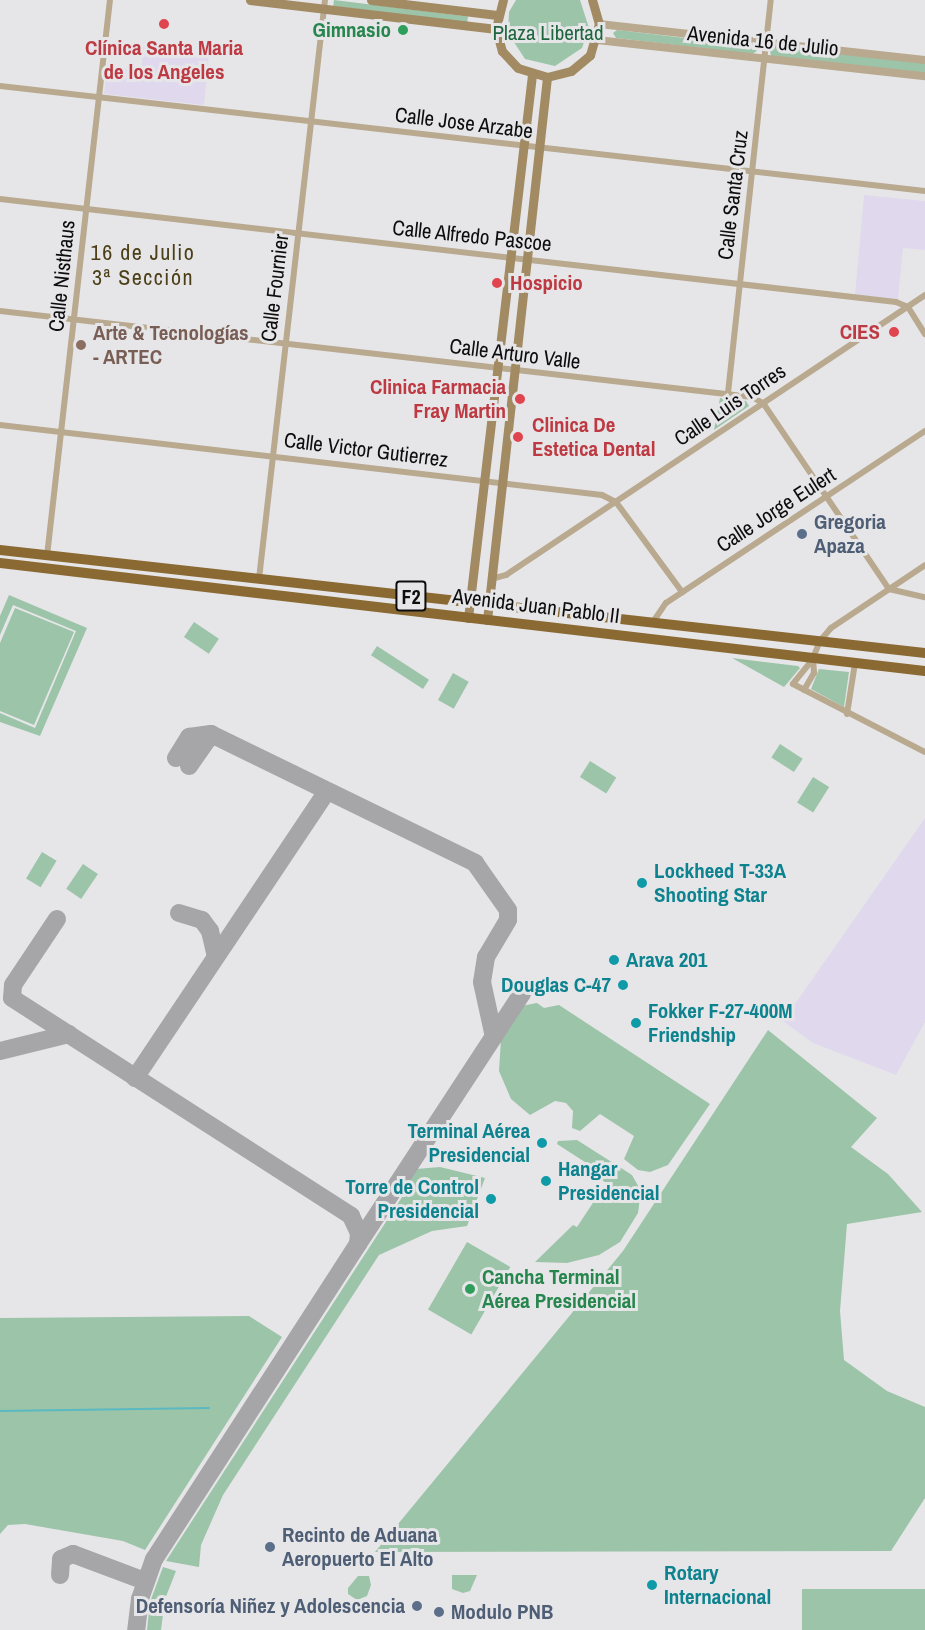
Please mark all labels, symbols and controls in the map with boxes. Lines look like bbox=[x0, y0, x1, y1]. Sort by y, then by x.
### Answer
marker: Clínica Santa Maria de los Angeles bbox=[155, 15, 173, 33]
place label: Gimnasio bbox=[313, 17, 391, 43]
park label: Plaza Libertad bbox=[492, 20, 604, 46]
street label: Avenida 16 de Julio bbox=[686, 21, 840, 61]
marker: Gimnasio bbox=[396, 23, 410, 37]
place label: Clínica Santa Maria de los Angeles bbox=[85, 35, 243, 85]
street label: Calle Jose Arzabe bbox=[393, 102, 535, 144]
street label: Calle Santa Cruz bbox=[713, 129, 753, 261]
street label: Calle Alfredo Pascoe bbox=[391, 215, 553, 257]
street label: Calle Nisthaus bbox=[44, 219, 80, 333]
street label: Calle Fournier bbox=[256, 233, 294, 343]
district label: 16 de Julio 3ª Sección bbox=[91, 239, 195, 290]
place label: Hospicio bbox=[510, 270, 583, 296]
marker: Hospicio bbox=[488, 274, 506, 292]
place label: CIES bbox=[840, 319, 880, 345]
place label: Arte & Tecnologías - ARTEC bbox=[93, 320, 249, 370]
marker: CIES bbox=[885, 323, 903, 341]
street label: Calle Arturo Valle bbox=[448, 333, 582, 375]
marker: Arte & Tecnologías - ARTEC bbox=[74, 338, 88, 352]
street label: Calle Luis Torres bbox=[669, 358, 791, 452]
place label: Clinica Farmacia Fray Martin bbox=[370, 374, 506, 424]
marker: Clinica Farmacia Fray Martin bbox=[511, 390, 529, 408]
place label: Clinica De Estetica Dental bbox=[532, 412, 655, 462]
street label: Calle Victor Gutierrez bbox=[282, 427, 450, 473]
marker: Clinica De Estetica Dental bbox=[509, 428, 527, 446]
street label: Calle Jorge Eulert bbox=[712, 462, 840, 558]
place label: Gregoria Apaza bbox=[814, 509, 886, 559]
marker: Gregoria Apaza bbox=[795, 527, 809, 541]
road number: F2 bbox=[394, 579, 428, 613]
street label: Avenida Juan Pablo II bbox=[451, 583, 621, 629]
place label: Lockheed T-33A Shooting Star bbox=[654, 858, 786, 908]
marker: Lockheed T-33A Shooting Star bbox=[635, 876, 649, 890]
place label: Arava 201 bbox=[626, 947, 707, 973]
marker: Arava 201 bbox=[607, 953, 621, 967]
place label: Douglas C-47 bbox=[501, 972, 611, 998]
marker: Douglas C-47 bbox=[616, 978, 630, 992]
place label: Fokker F-27-400M Friendship bbox=[648, 998, 793, 1048]
marker: Fokker F-27-400M Friendship bbox=[629, 1016, 643, 1030]
place label: Terminal Aérea Presidencial bbox=[407, 1118, 530, 1168]
marker: Terminal Aérea Presidencial bbox=[535, 1136, 549, 1150]
place label: Hangar Presidencial bbox=[558, 1156, 659, 1206]
place label: Torre de Control Presidencial bbox=[345, 1174, 479, 1224]
marker: Hangar Presidencial bbox=[539, 1174, 553, 1188]
marker: Torre de Control Presidencial bbox=[484, 1192, 498, 1206]
place label: Cancha Terminal Aérea Presidencial bbox=[482, 1264, 636, 1314]
marker: Cancha Terminal Aérea Presidencial bbox=[463, 1282, 477, 1296]
place label: Recinto de Aduana Aeropuerto El Alto bbox=[282, 1522, 438, 1572]
marker: Recinto de Aduana Aeropuerto El Alto bbox=[263, 1540, 277, 1554]
place label: Rotary Internacional bbox=[664, 1560, 771, 1610]
marker: Rotary Internacional bbox=[645, 1578, 659, 1592]
place label: Defensoría Niñez y Adolescencia bbox=[135, 1593, 405, 1619]
marker: Defensoría Niñez y Adolescencia bbox=[410, 1599, 424, 1613]
place label: Modulo PNB bbox=[451, 1599, 553, 1625]
marker: Modulo PNB bbox=[432, 1605, 446, 1619]

